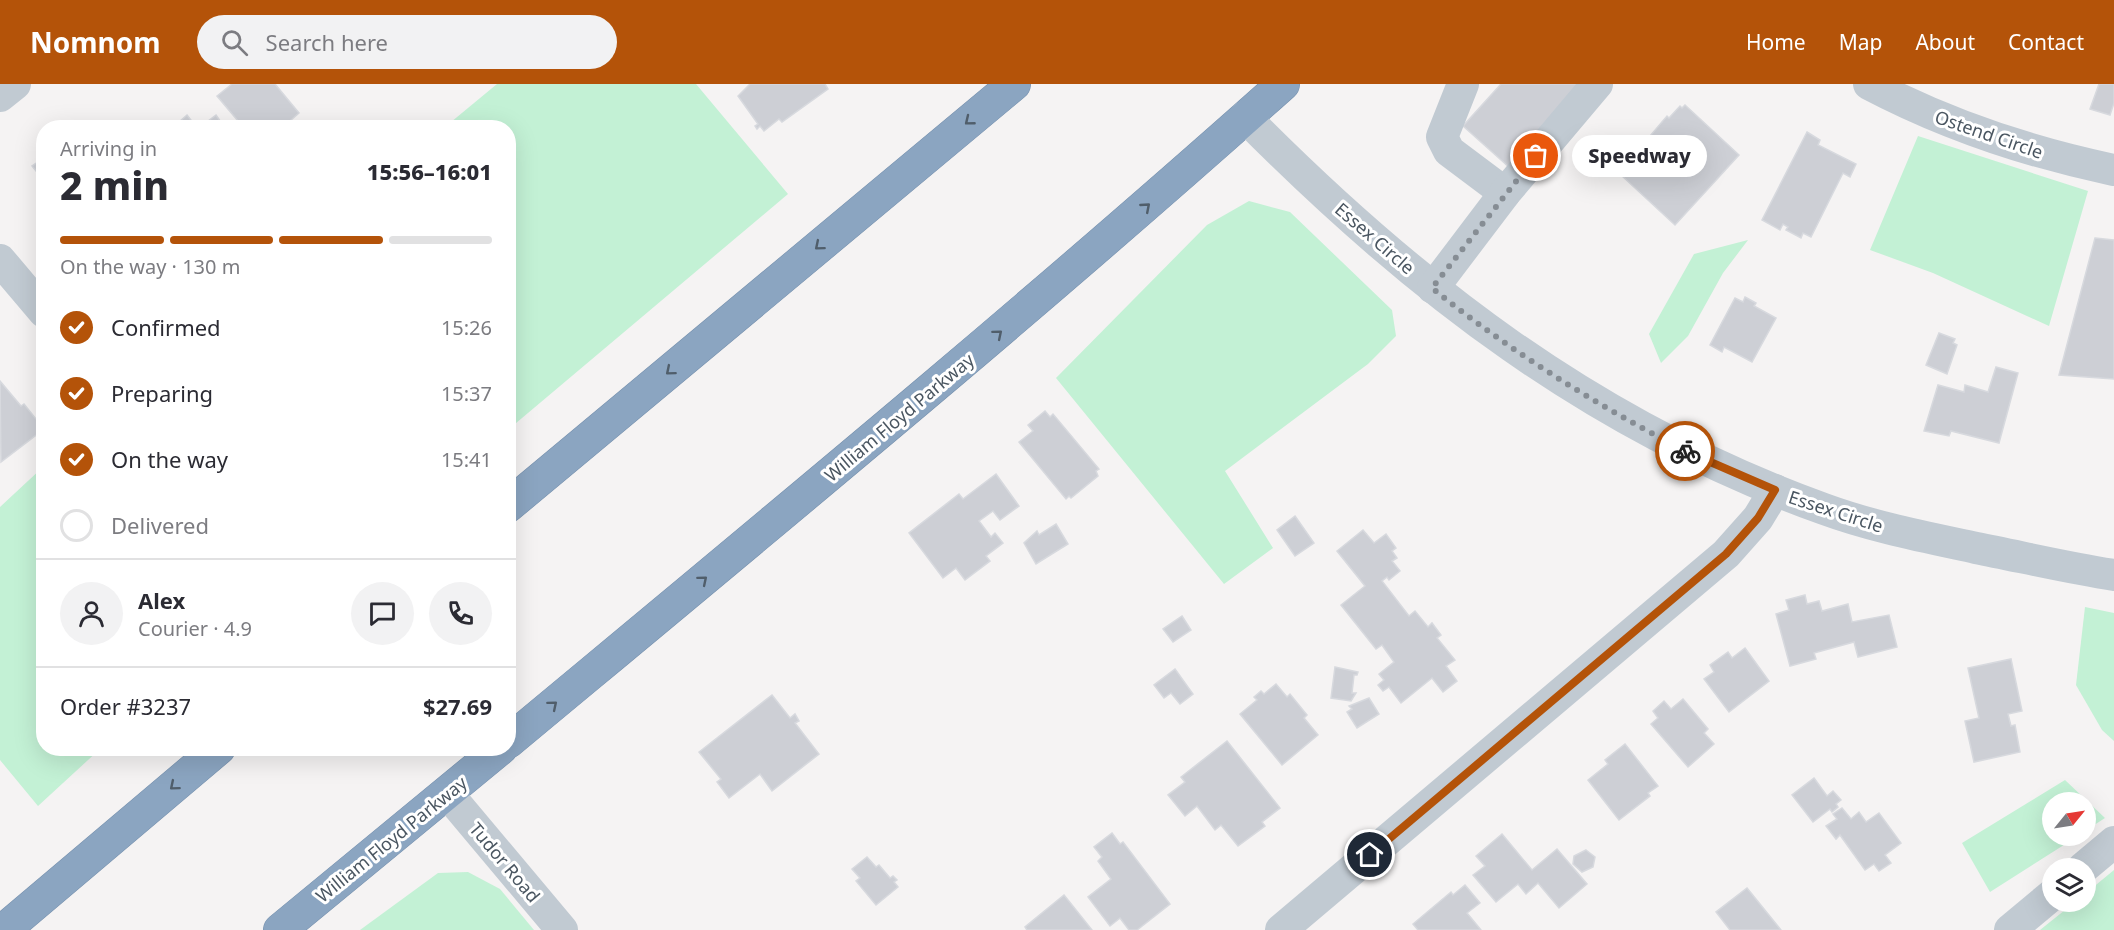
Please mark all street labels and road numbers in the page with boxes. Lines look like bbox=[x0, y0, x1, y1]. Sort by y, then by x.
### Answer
street label: Ostend Circle bbox=[1932, 104, 2046, 164]
street label: Essex Circle bbox=[1330, 197, 1420, 279]
street label: William Floyd Parkway bbox=[819, 347, 979, 487]
street label: Essex Circle bbox=[1786, 484, 1886, 538]
street label: William Floyd Parkway bbox=[310, 770, 472, 907]
street label: Tudor Road bbox=[464, 817, 546, 907]

